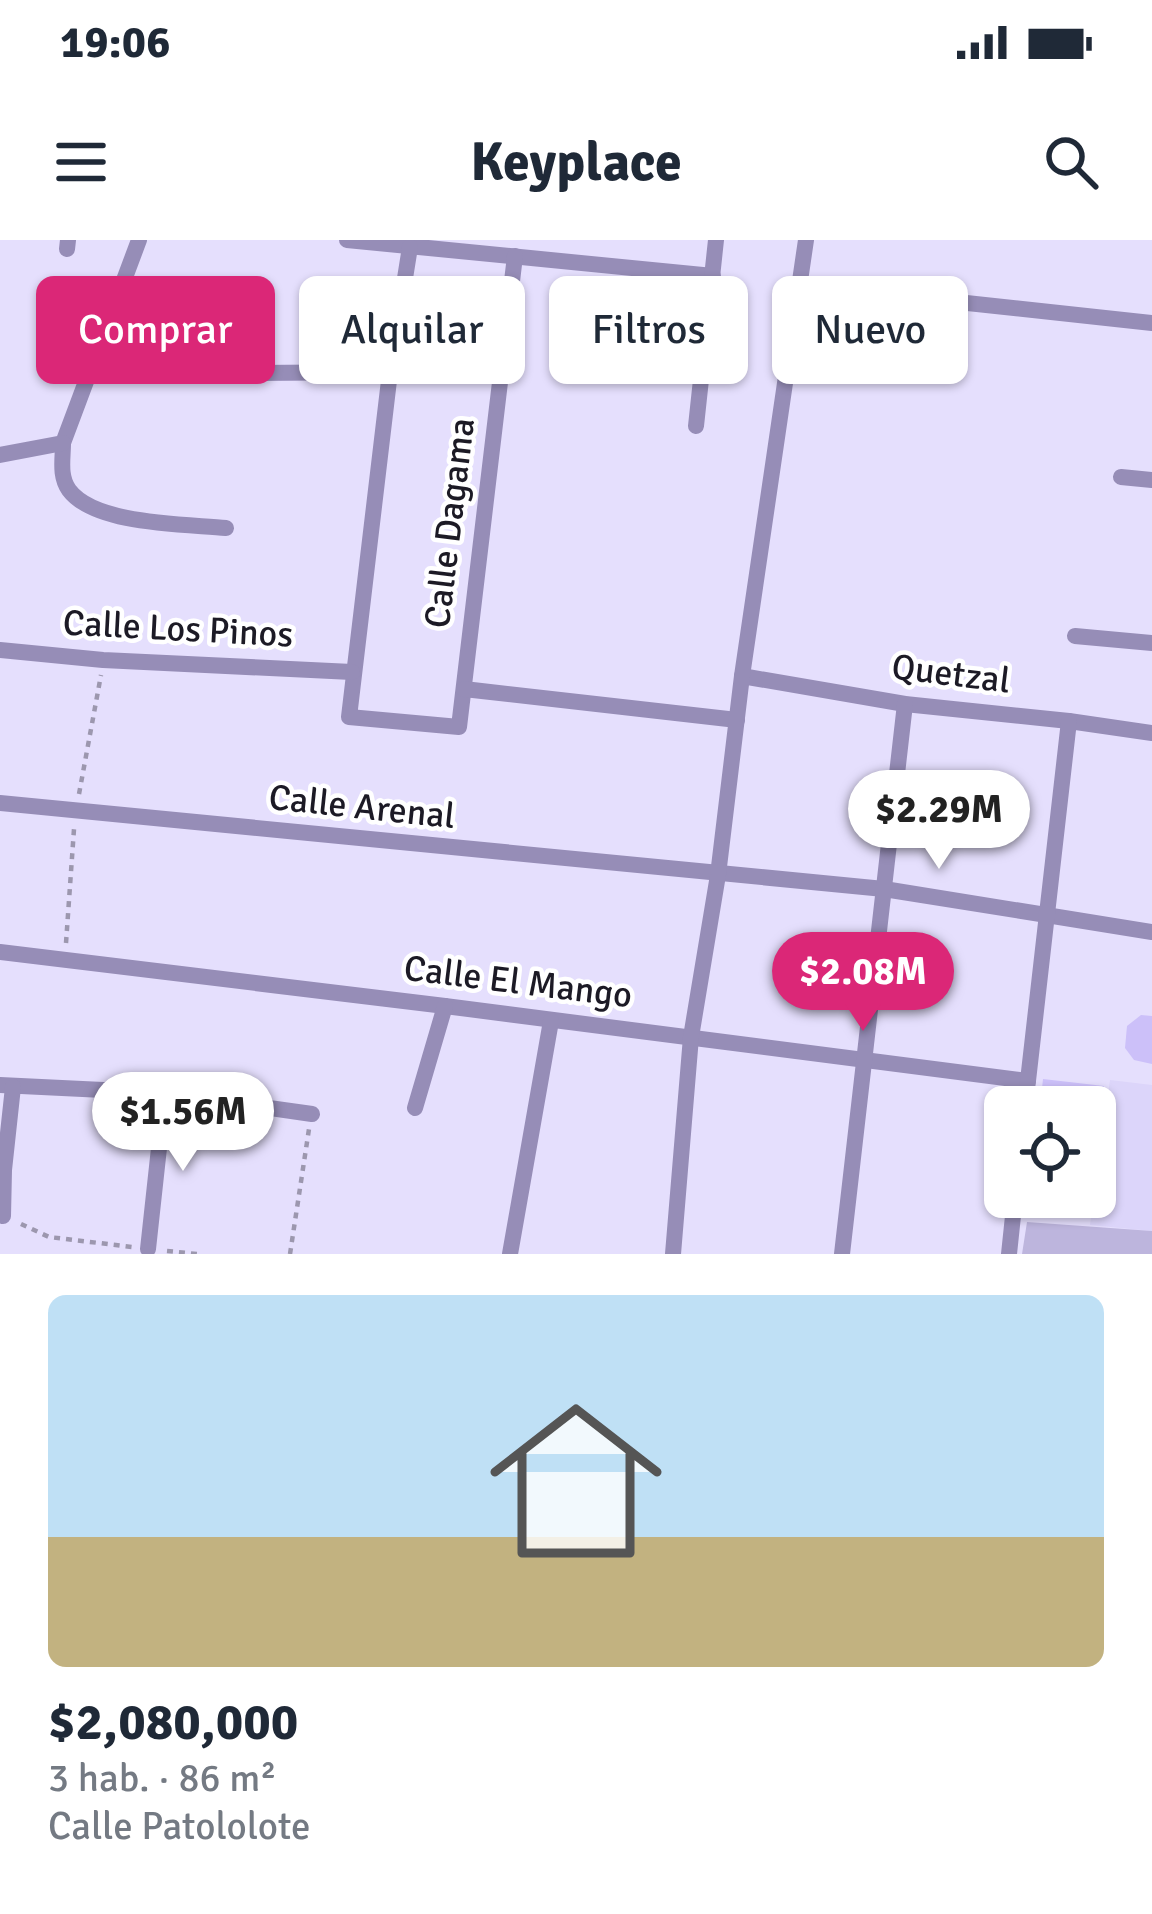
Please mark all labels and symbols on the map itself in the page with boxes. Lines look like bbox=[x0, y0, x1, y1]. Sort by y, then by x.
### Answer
street label: Calle Dagama bbox=[415, 415, 485, 631]
street label: Calle Los Pinos bbox=[62, 600, 294, 658]
street label: Quetzal bbox=[889, 644, 1013, 704]
pin: $2.29M bbox=[841, 770, 1037, 872]
street label: Calle Arenal bbox=[267, 775, 457, 839]
pin: $2.08M bbox=[765, 932, 961, 1034]
street label: Calle El Mango bbox=[401, 946, 635, 1018]
pin: $1.56M bbox=[85, 1072, 281, 1174]

